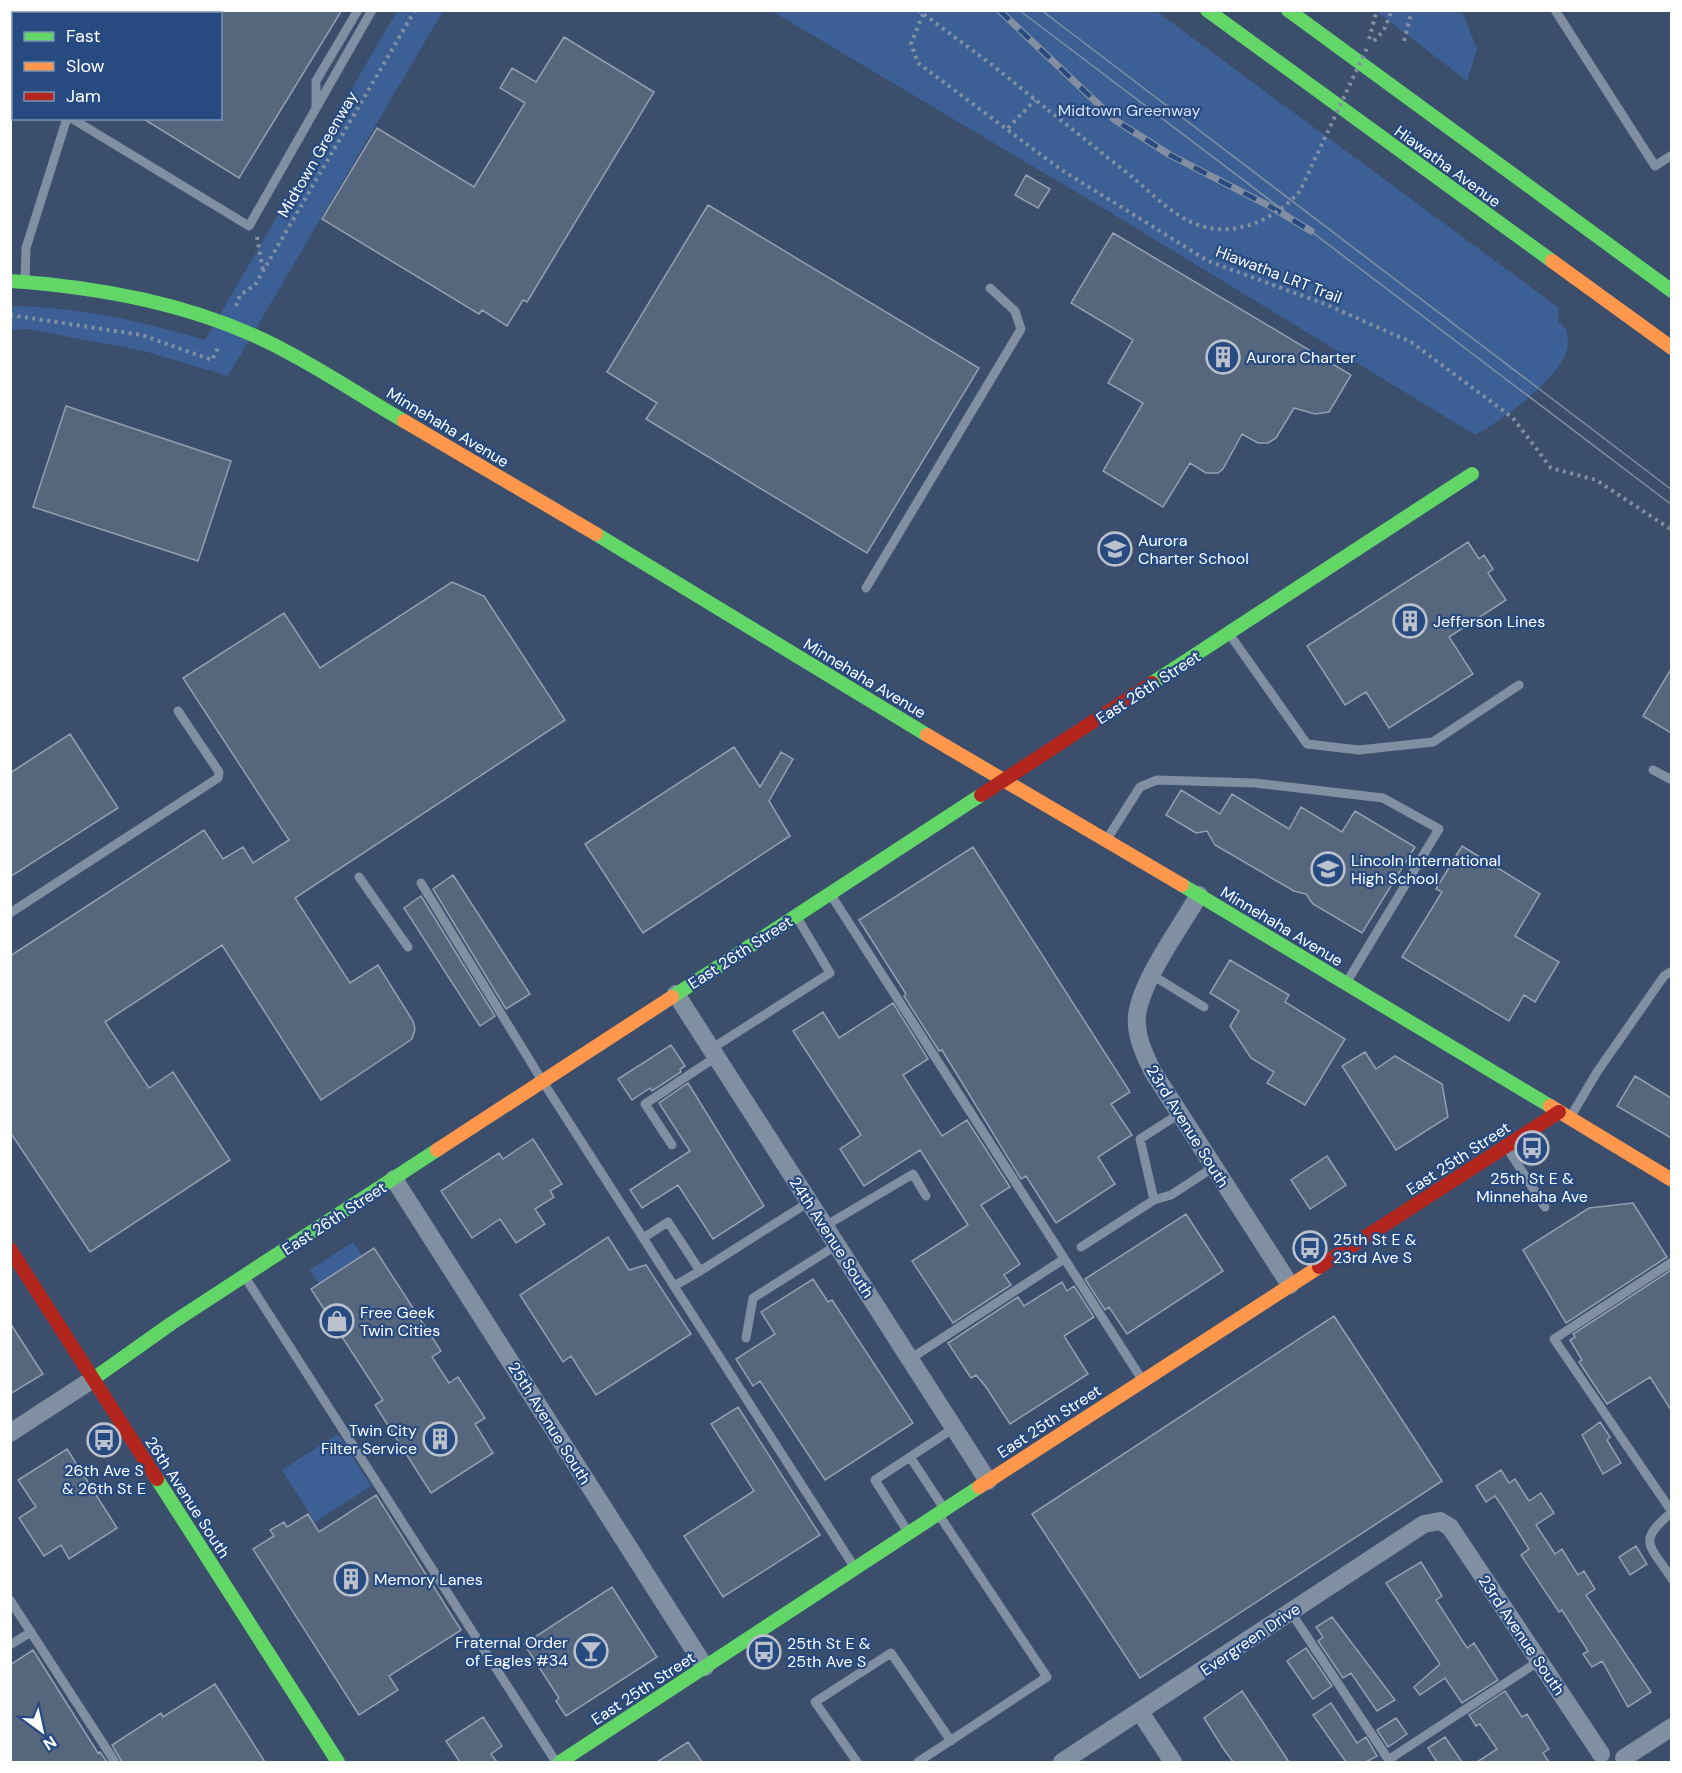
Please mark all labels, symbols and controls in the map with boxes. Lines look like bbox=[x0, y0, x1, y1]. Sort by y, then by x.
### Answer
legend bbox=[12, 12, 222, 120]
text: Fast bbox=[66, 24, 101, 48]
text: Slow bbox=[66, 54, 105, 78]
text: Jam bbox=[66, 84, 101, 108]
street label: Midtown Greenway bbox=[273, 87, 362, 221]
park label: Midtown Greenway bbox=[1058, 100, 1200, 121]
street label: Hiawatha Avenue bbox=[1390, 121, 1505, 212]
street label: Hiawatha LRT Trail bbox=[1213, 241, 1345, 308]
building icon: Aurora Charter bbox=[1205, 339, 1241, 375]
place label: Aurora Charter bbox=[1246, 347, 1356, 368]
street label: Minnehaha Avenue bbox=[383, 383, 513, 472]
place label: Aurora Charter School bbox=[1138, 530, 1249, 569]
school or university icon: Aurora Charter School bbox=[1097, 531, 1133, 567]
building icon: Jefferson Lines bbox=[1392, 603, 1428, 639]
place label: Jefferson Lines bbox=[1433, 611, 1545, 632]
street label: Minnehaha Avenue bbox=[800, 634, 930, 723]
street label: East 26th Street bbox=[1092, 646, 1204, 729]
place label: Lincoln International High School bbox=[1351, 850, 1501, 889]
school or university icon: Lincoln International High School bbox=[1310, 851, 1346, 887]
street label: Minnehaha Avenue bbox=[1217, 882, 1347, 971]
street label: East 26th Street bbox=[684, 911, 796, 994]
street label: 23rd Avenue South bbox=[1141, 1061, 1234, 1191]
street label: East 25th Street bbox=[1402, 1117, 1514, 1200]
bus stop icon: 25th St E & Minnehaha Ave bbox=[1514, 1130, 1550, 1166]
place label: 25th St E & Minnehaha Ave bbox=[1476, 1168, 1588, 1207]
street label: 24th Avenue South bbox=[785, 1173, 879, 1302]
street label: East 26th Street bbox=[278, 1177, 390, 1260]
place label: 25th St E & 23rd Ave S bbox=[1333, 1229, 1417, 1268]
bus stop icon: 25th St E & 23rd Ave S bbox=[1292, 1230, 1328, 1266]
place label: Free Geek Twin Cities bbox=[360, 1302, 440, 1341]
shop icon: Free Geek Twin Cities bbox=[319, 1303, 355, 1339]
street label: 25th Avenue South bbox=[503, 1358, 596, 1489]
street label: East 25th Street bbox=[993, 1380, 1105, 1463]
place label: Twin City Filter Service bbox=[321, 1420, 417, 1459]
building icon: Twin City Filter Service bbox=[422, 1421, 458, 1457]
bus stop icon: 26th Ave S & 26th St E bbox=[86, 1422, 122, 1458]
street label: 26th Avenue South bbox=[140, 1432, 235, 1562]
place label: 26th Ave S & 26th St E bbox=[62, 1460, 146, 1499]
building icon: Memory Lanes bbox=[333, 1561, 369, 1597]
place label: Memory Lanes bbox=[374, 1569, 483, 1590]
street label: 23rd Avenue South bbox=[1474, 1571, 1570, 1699]
street label: Evergreen Drive bbox=[1196, 1598, 1304, 1681]
place label: Fraternal Order of Eagles #34 bbox=[455, 1632, 568, 1671]
bar icon: Fraternal Order of Eagles #34 bbox=[573, 1633, 609, 1669]
place label: 25th St E & 25th Ave S bbox=[787, 1633, 871, 1672]
bus stop icon: 25th St E & 25th Ave S bbox=[746, 1634, 782, 1670]
street label: East 25th Street bbox=[587, 1647, 699, 1730]
north arrow bbox=[12, 1701, 72, 1761]
text: N bbox=[39, 1731, 61, 1755]

